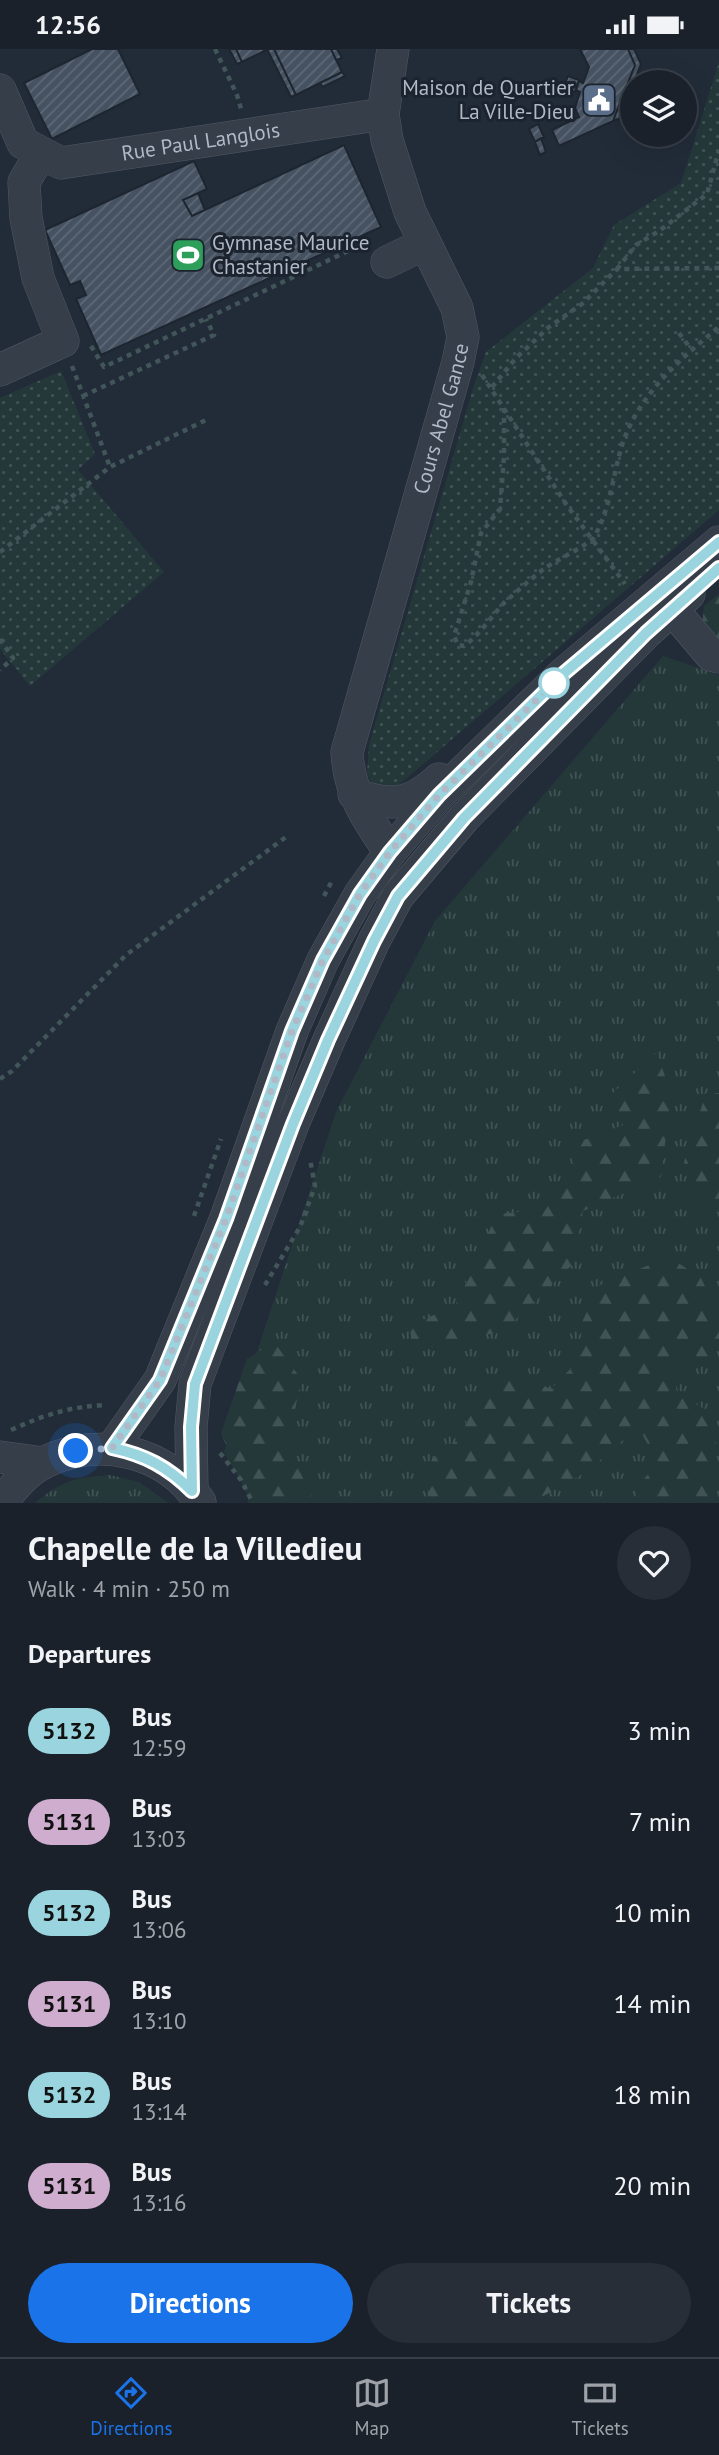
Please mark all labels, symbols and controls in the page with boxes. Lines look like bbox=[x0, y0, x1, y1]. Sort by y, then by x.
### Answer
text: 12:56 bbox=[35, 8, 101, 41]
map controls bbox=[620, 70, 697, 147]
button: layers bbox=[620, 70, 697, 147]
place label: Maison de Quartier La Ville-Dieu bbox=[402, 74, 574, 125]
public building icon: Maison de Quartier La Ville-Dieu bbox=[580, 81, 618, 119]
street label: Rue Paul Langlois bbox=[120, 116, 282, 167]
place label: Gymnase Maurice Chastanier bbox=[212, 229, 369, 280]
sports icon: Gymnase Maurice Chastanier bbox=[169, 236, 207, 274]
street label: Cours Abel Gance bbox=[407, 341, 474, 497]
unlabelled marker bbox=[539, 668, 569, 698]
your location bbox=[58, 1433, 93, 1468]
text: Chapelle de la Villedieu bbox=[28, 1526, 362, 1569]
button: heart bbox=[617, 1526, 691, 1600]
text: Walk · 4 min · 250 m bbox=[28, 1574, 230, 1603]
text: Departures bbox=[28, 1637, 151, 1670]
text: Bus bbox=[131, 1700, 172, 1733]
text: 3 min bbox=[628, 1714, 691, 1747]
text: 5132 bbox=[42, 1715, 96, 1746]
text: 12:59 bbox=[131, 1733, 187, 1762]
text: Bus bbox=[131, 1791, 172, 1824]
text: 7 min bbox=[629, 1805, 691, 1838]
text: 5131 bbox=[42, 1806, 96, 1837]
text: 13:03 bbox=[131, 1824, 187, 1853]
text: Bus bbox=[131, 1882, 172, 1915]
text: 10 min bbox=[613, 1896, 691, 1929]
text: 5132 bbox=[42, 1897, 96, 1928]
text: 13:06 bbox=[131, 1915, 187, 1944]
text: Bus bbox=[131, 1973, 172, 2006]
text: 14 min bbox=[613, 1987, 691, 2020]
text: 5131 bbox=[42, 1988, 96, 2019]
text: 13:10 bbox=[131, 2006, 187, 2035]
text: Bus bbox=[131, 2064, 172, 2097]
text: 18 min bbox=[613, 2078, 691, 2111]
text: 5132 bbox=[42, 2079, 96, 2110]
text: 13:14 bbox=[131, 2097, 187, 2126]
text: Bus bbox=[131, 2155, 172, 2188]
text: 20 min bbox=[613, 2169, 691, 2202]
text: 5131 bbox=[42, 2170, 96, 2201]
text: 13:16 bbox=[131, 2188, 187, 2217]
button: Directions bbox=[28, 2263, 353, 2343]
button: Tickets bbox=[367, 2263, 691, 2343]
tab: Directions bbox=[90, 2374, 172, 2440]
tab: Map bbox=[353, 2374, 391, 2440]
tab: Tickets bbox=[572, 2374, 629, 2440]

